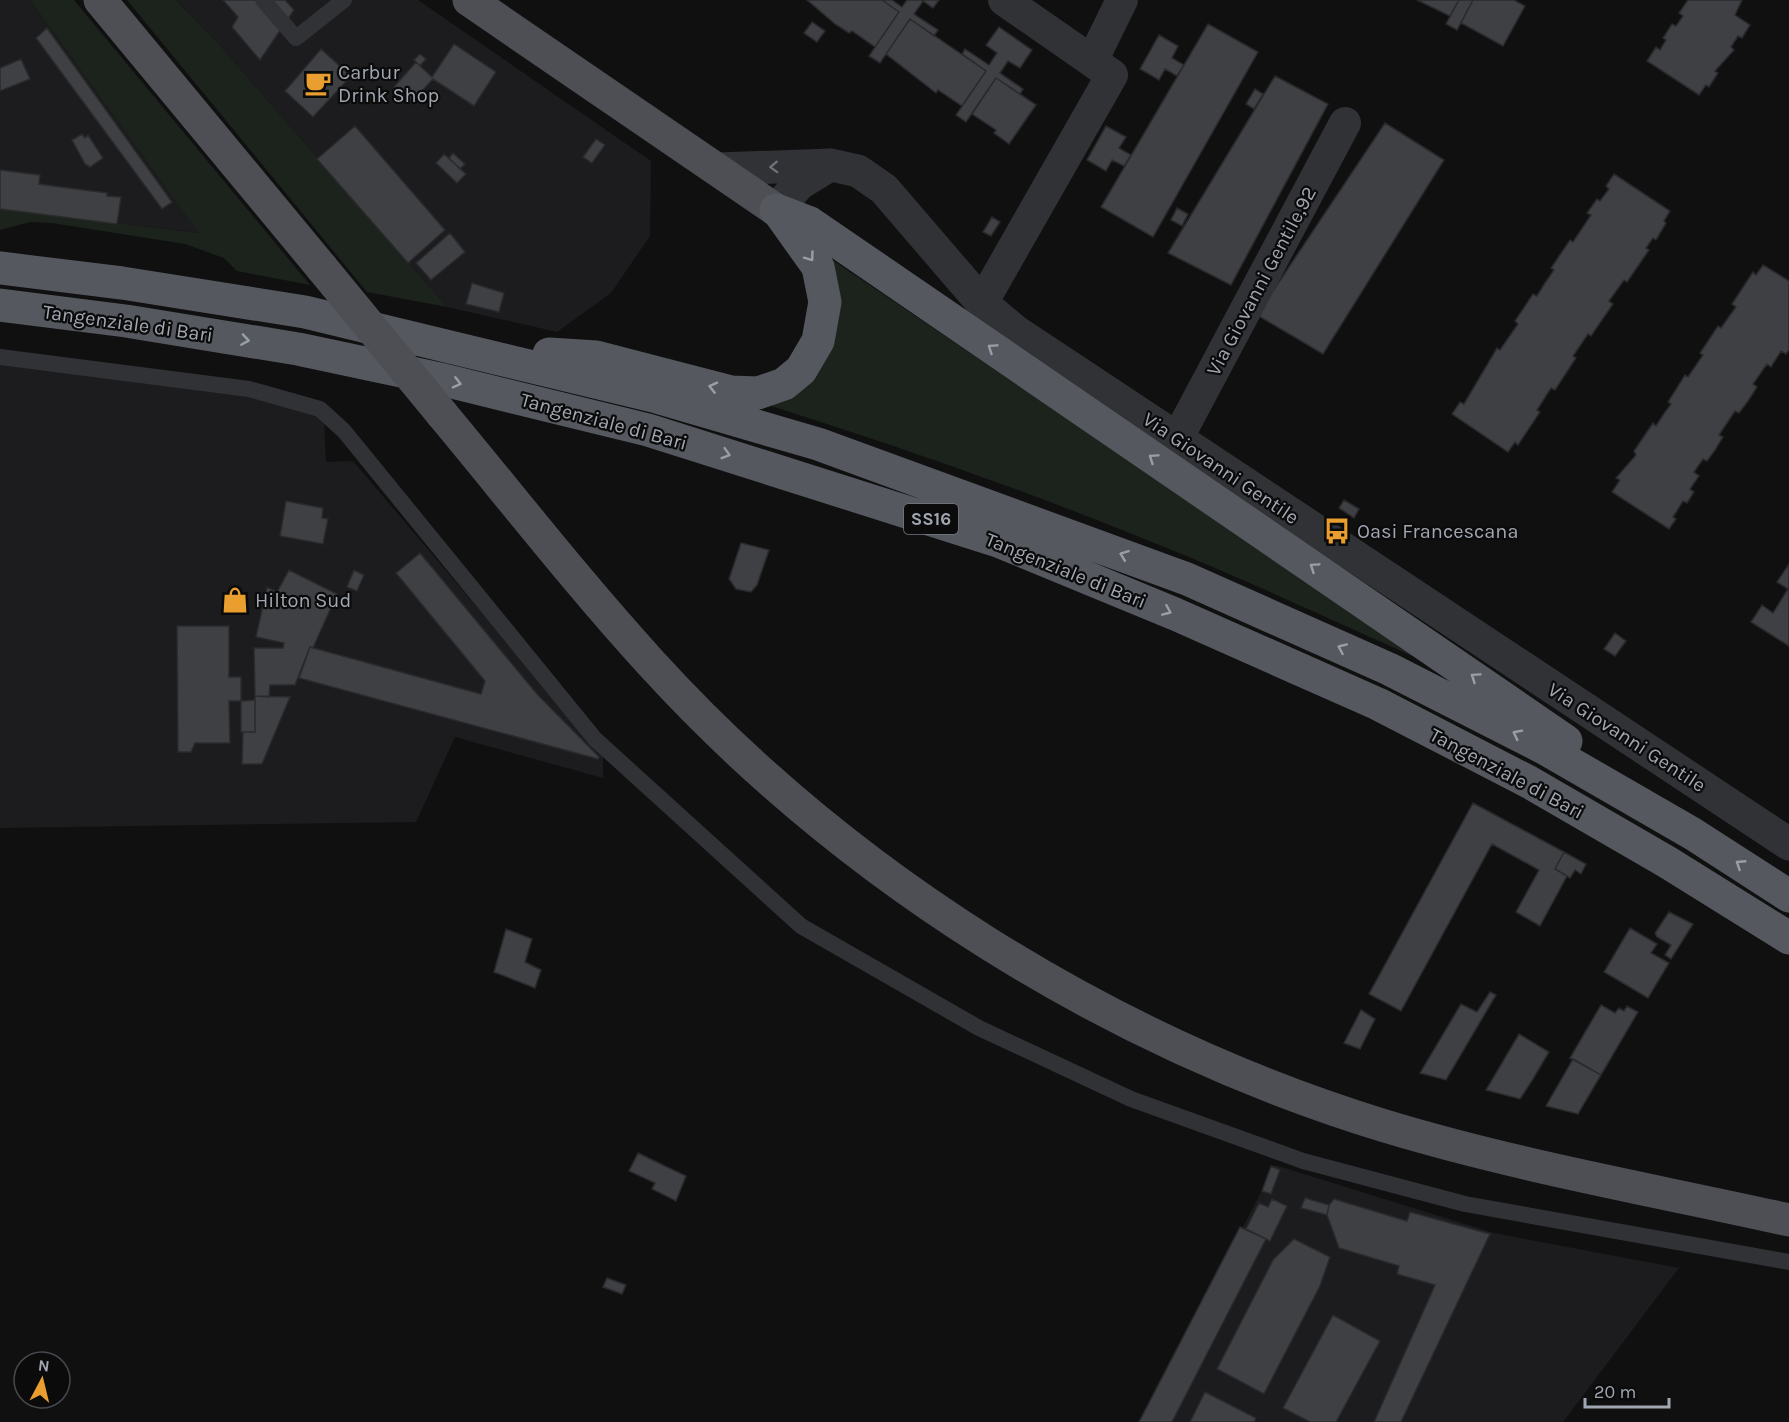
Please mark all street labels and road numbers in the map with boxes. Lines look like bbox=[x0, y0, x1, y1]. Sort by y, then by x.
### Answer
street label: Via Giovanni Gentile,92 bbox=[1202, 183, 1321, 380]
street label: Tangenziale di Bari bbox=[42, 300, 214, 347]
street label: Tangenziale di Bari bbox=[518, 388, 690, 455]
street label: Via Giovanni Gentile bbox=[1138, 408, 1303, 529]
road number: SS16 bbox=[904, 504, 958, 534]
street label: Tangenziale di Bari bbox=[982, 528, 1150, 613]
street label: Via Giovanni Gentile bbox=[1544, 678, 1710, 797]
street label: Tangenziale di Bari bbox=[1426, 723, 1588, 824]

